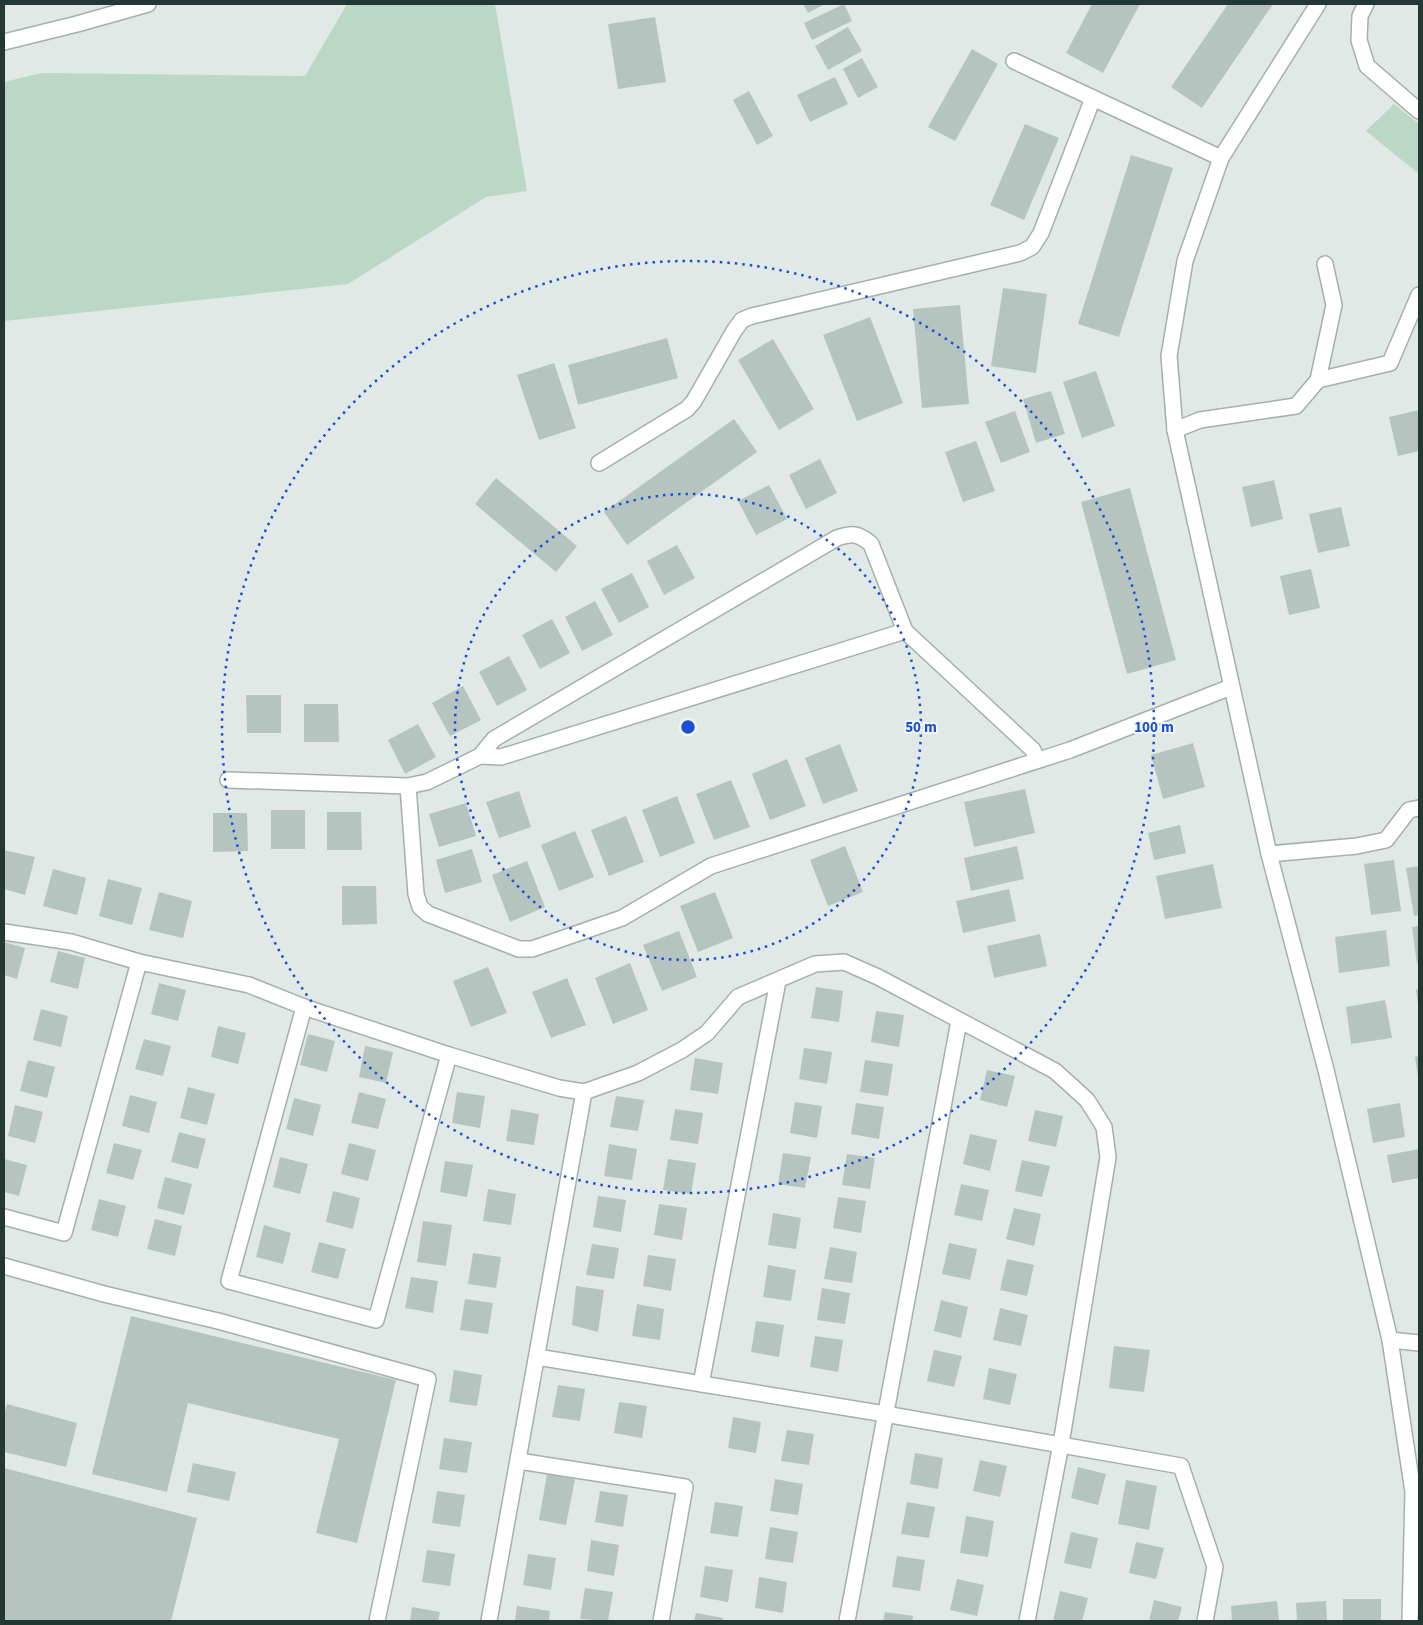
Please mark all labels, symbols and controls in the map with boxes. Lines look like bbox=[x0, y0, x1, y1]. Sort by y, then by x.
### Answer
text: 50 m bbox=[905, 717, 937, 738]
text: 100 m bbox=[1134, 717, 1174, 738]
centre of rings bbox=[679, 718, 697, 736]

